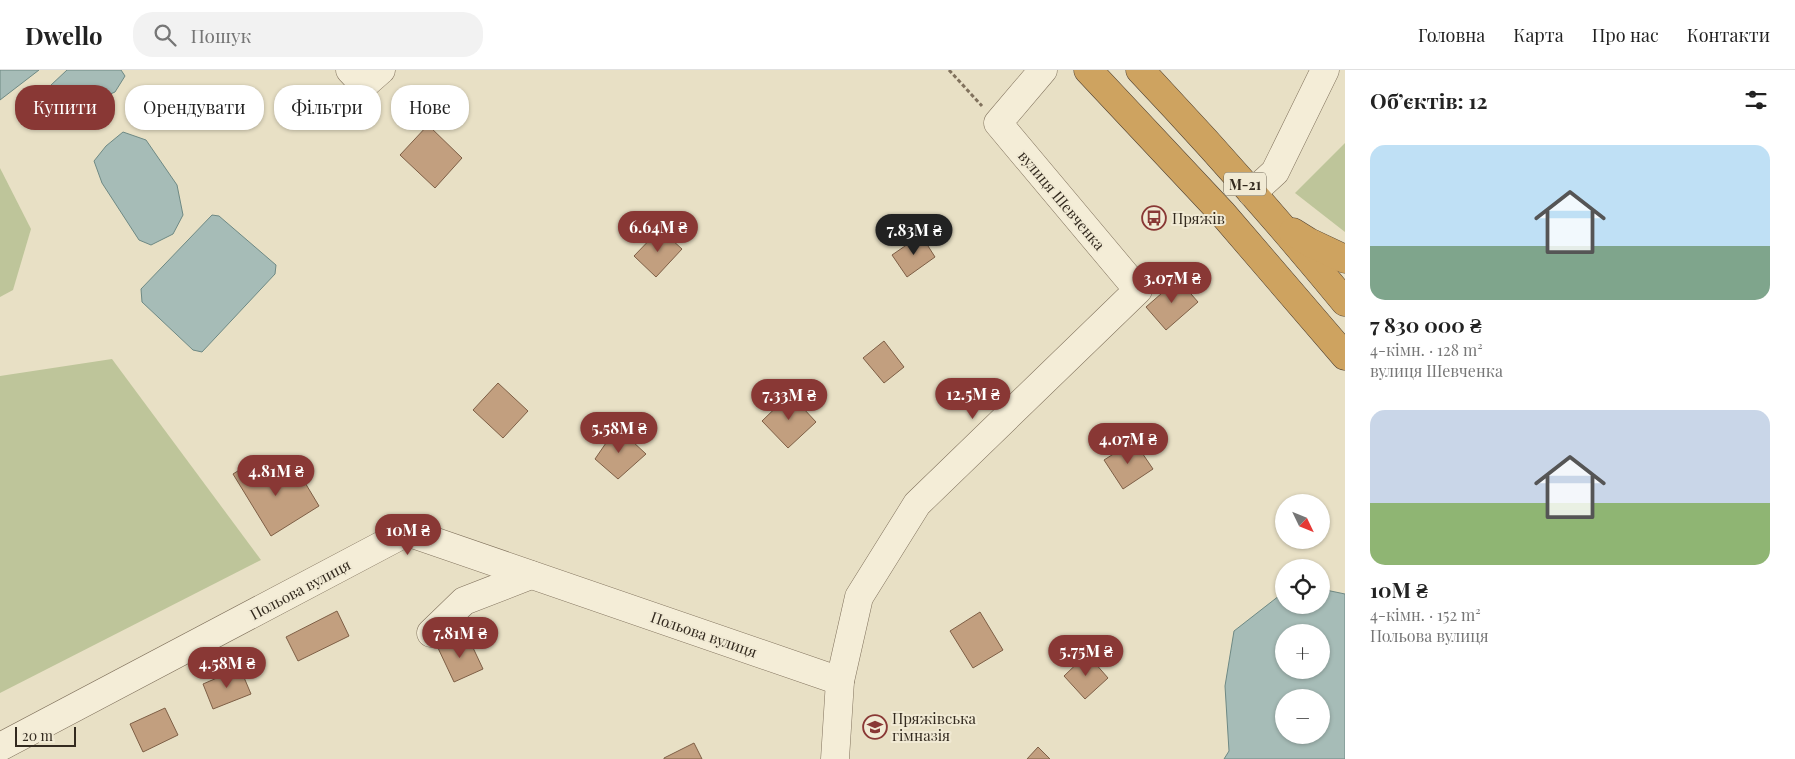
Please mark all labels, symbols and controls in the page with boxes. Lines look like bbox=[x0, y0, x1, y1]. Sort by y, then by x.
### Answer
search box bbox=[133, 12, 483, 57]
text: Dwello bbox=[25, 19, 103, 51]
icon: search bbox=[151, 21, 179, 49]
text: Пошук bbox=[191, 22, 251, 48]
text: Головна bbox=[1418, 23, 1485, 47]
text: Карта bbox=[1513, 23, 1564, 47]
text: Про нас bbox=[1592, 23, 1659, 47]
text: Контакти bbox=[1687, 23, 1770, 47]
chip: Купити bbox=[15, 85, 115, 130]
chip: Орендувати bbox=[125, 85, 264, 130]
chip: Фільтри bbox=[274, 85, 381, 130]
chip: Нове bbox=[391, 85, 469, 130]
text: Об’єктів: 12 bbox=[1370, 86, 1488, 114]
icon: filters bbox=[1742, 86, 1770, 114]
street label: вулиця Шевченка bbox=[1014, 146, 1110, 255]
road number: М-21 bbox=[1224, 172, 1266, 196]
icon: home bbox=[1525, 177, 1615, 267]
bus stop icon: Пряжів bbox=[1141, 205, 1167, 231]
place label: Пряжів bbox=[1172, 208, 1225, 228]
pin: 6.64M ₴ bbox=[612, 210, 704, 253]
pin: 7.83M ₴ bbox=[868, 214, 960, 256]
text: 6.64M ₴ bbox=[629, 216, 687, 237]
text: 7.83M ₴ bbox=[886, 219, 942, 240]
pin: 3.07M ₴ bbox=[1126, 262, 1218, 304]
text: 3.07M ₴ bbox=[1143, 267, 1201, 288]
text: 7 830 000 ₴ bbox=[1370, 310, 1481, 338]
text: 4-кімн. · 128 m² bbox=[1370, 339, 1483, 360]
text: вулиця Шевченка bbox=[1370, 360, 1503, 381]
pin: 7.33M ₴ bbox=[743, 378, 835, 421]
pin: 12.5M ₴ bbox=[927, 378, 1019, 420]
text: 12.5M ₴ bbox=[946, 383, 1000, 404]
text: 7.33M ₴ bbox=[762, 384, 816, 405]
pin: 5.58M ₴ bbox=[573, 412, 665, 454]
text: 5.58M ₴ bbox=[591, 417, 647, 438]
pin: 4.07M ₴ bbox=[1082, 422, 1174, 465]
text: 4.07M ₴ bbox=[1099, 428, 1157, 449]
icon: home bbox=[1525, 442, 1615, 532]
pin: 4.81M ₴ bbox=[230, 454, 322, 497]
text: 4.81M ₴ bbox=[248, 460, 304, 481]
north arrow bbox=[1275, 494, 1330, 549]
map controls bbox=[1275, 494, 1330, 744]
pin: 10M ₴ bbox=[373, 514, 443, 556]
text: 10M ₴ bbox=[386, 519, 430, 540]
street label: Польова вулиця bbox=[246, 554, 354, 624]
button: locate bbox=[1275, 559, 1330, 614]
text: 10M ₴ bbox=[1370, 575, 1428, 603]
text: 4-кімн. · 152 m² bbox=[1370, 604, 1481, 625]
street label: Польова вулиця bbox=[648, 606, 760, 662]
pin: 7.81M ₴ bbox=[414, 616, 506, 659]
text: 7.81M ₴ bbox=[433, 622, 487, 643]
button: + bbox=[1275, 624, 1330, 679]
text: Польова вулиця bbox=[1370, 625, 1489, 646]
pin: 5.75M ₴ bbox=[1040, 634, 1132, 677]
text: 5.75M ₴ bbox=[1059, 640, 1113, 661]
pin: 4.58M ₴ bbox=[181, 646, 273, 689]
text: 4.58M ₴ bbox=[199, 652, 255, 673]
button: − bbox=[1275, 689, 1330, 744]
place label: Пряжівська гімназія bbox=[892, 708, 977, 745]
school or university icon: Пряжівська гімназія bbox=[862, 714, 888, 740]
scale bar bbox=[15, 724, 76, 747]
text: 20 m bbox=[22, 726, 53, 745]

